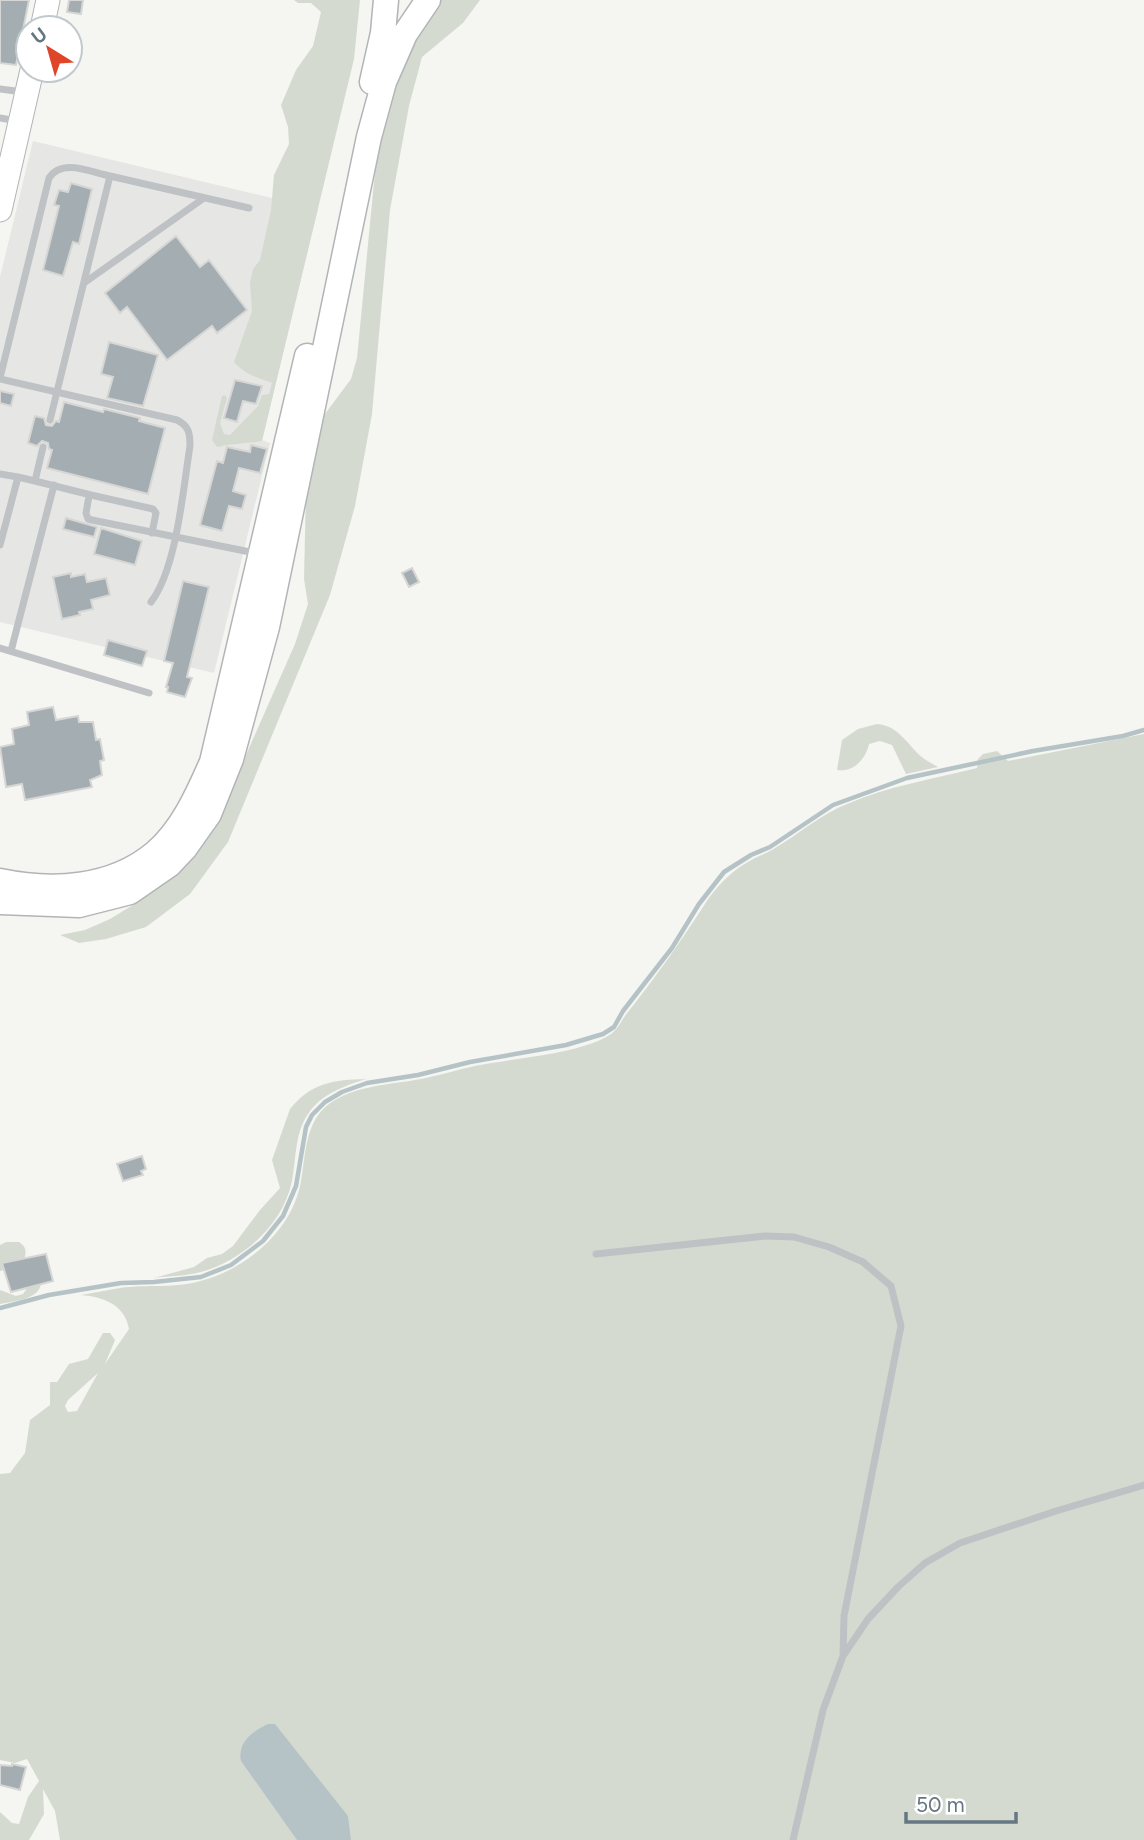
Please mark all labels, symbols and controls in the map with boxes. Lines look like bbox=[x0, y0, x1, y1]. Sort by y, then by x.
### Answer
north arrow bbox=[14, 14, 84, 84]
text: U bbox=[27, 23, 51, 49]
scale bar bbox=[906, 1780, 1016, 1824]
text: 50 m bbox=[916, 1792, 965, 1817]

